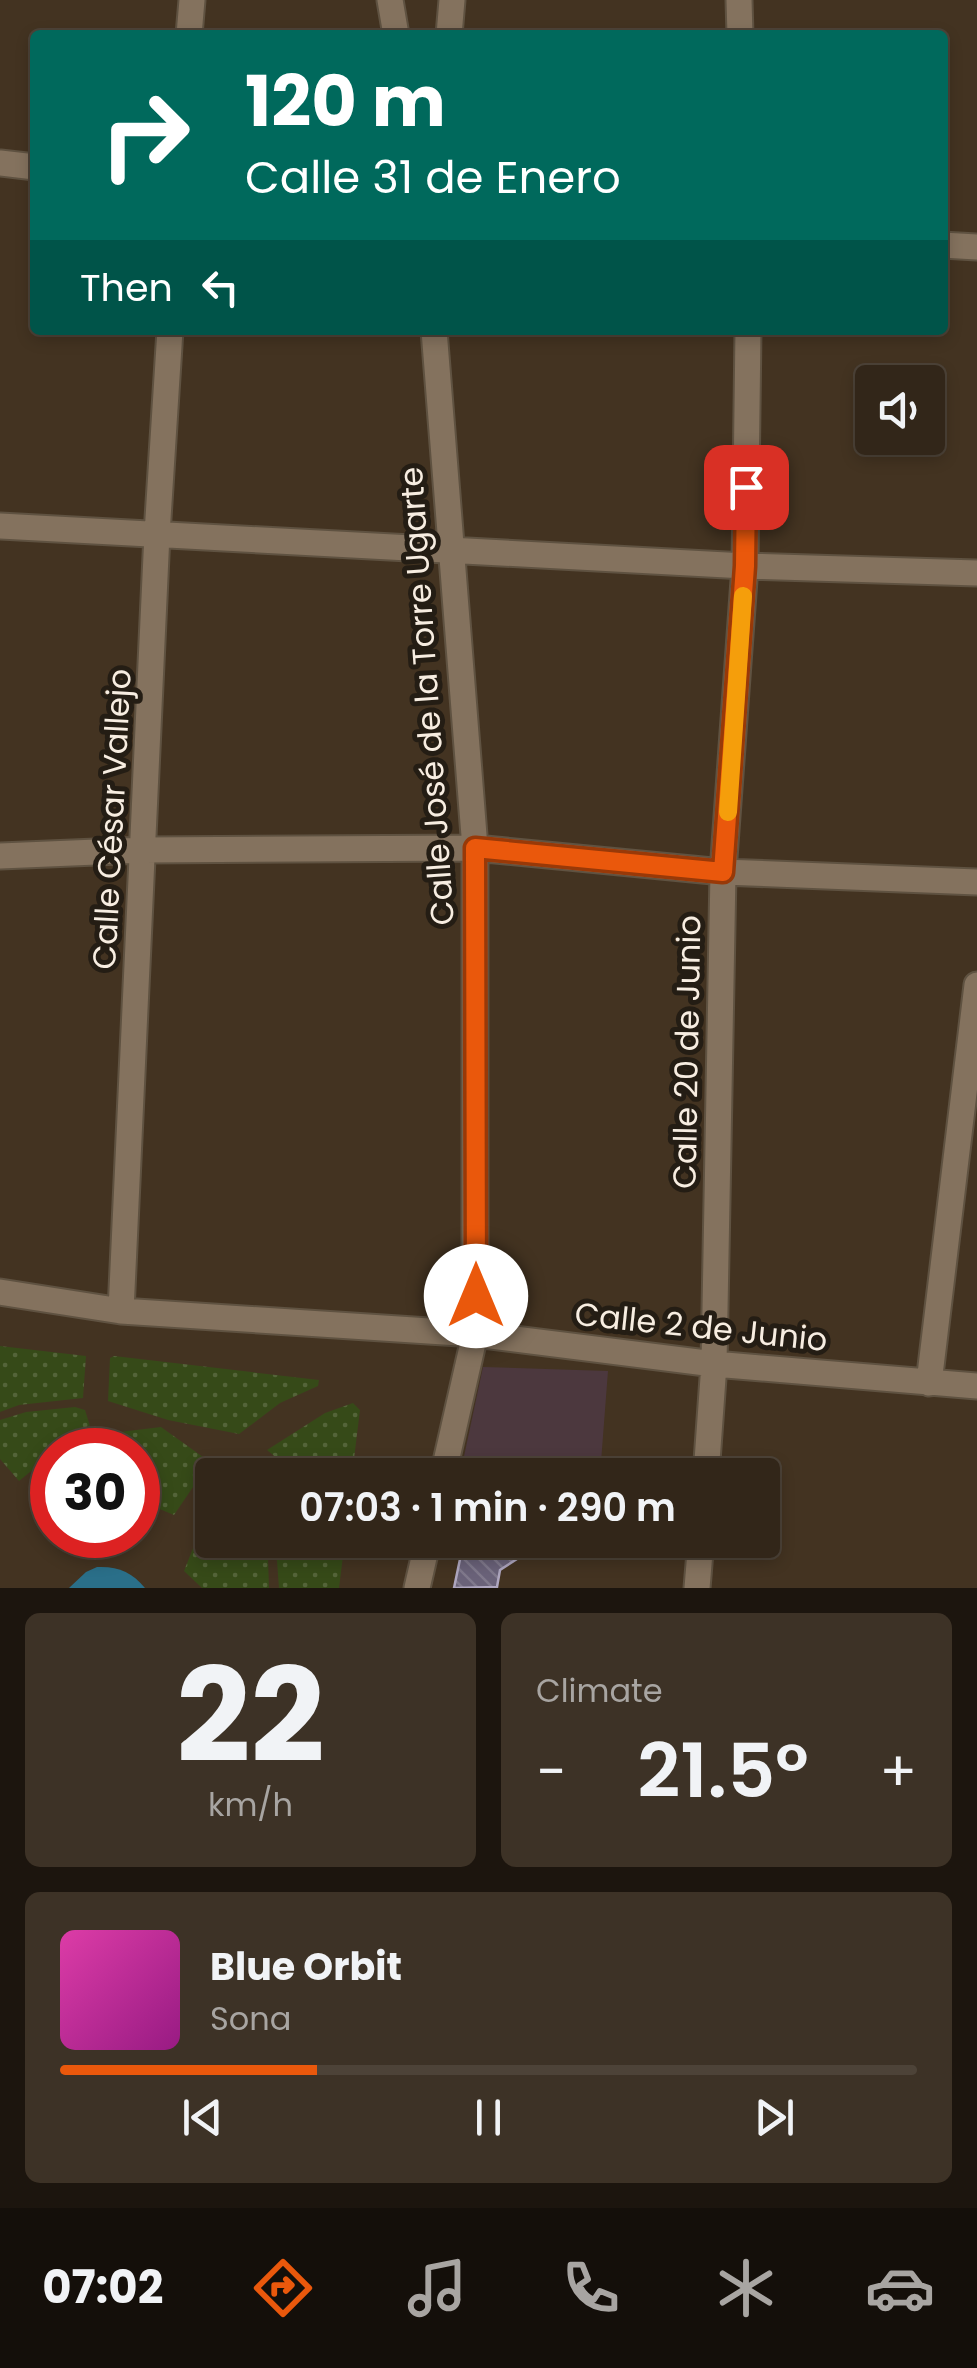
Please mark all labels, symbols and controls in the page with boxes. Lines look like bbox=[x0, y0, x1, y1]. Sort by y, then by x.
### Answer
text: 120 m bbox=[245, 52, 446, 151]
icon: right bbox=[80, 70, 210, 200]
text: Calle 31 de Enero bbox=[245, 146, 621, 209]
icon: left bbox=[193, 260, 248, 315]
text: Then bbox=[80, 261, 173, 314]
map controls bbox=[855, 365, 945, 455]
button: sound bbox=[855, 365, 945, 455]
pin bbox=[704, 445, 789, 530]
icon: arrive bbox=[719, 460, 774, 515]
street label: Calle José de la Torre Ugarte bbox=[388, 465, 465, 927]
street label: Calle César Vallejo bbox=[81, 667, 142, 970]
street label: Calle 20 de Junio bbox=[662, 915, 711, 1189]
position arrow bbox=[424, 1244, 528, 1348]
street label: Calle 2 de Junio bbox=[573, 1291, 830, 1362]
speed limit sign: 30 bbox=[30, 1428, 160, 1558]
text: 07:03 · 1 min · 290 m bbox=[299, 1481, 676, 1534]
text: 22 bbox=[176, 1624, 325, 1807]
text: Climate bbox=[536, 1668, 663, 1713]
text: 21.5° bbox=[637, 1718, 809, 1823]
text: − bbox=[536, 1733, 566, 1810]
text: + bbox=[879, 1733, 917, 1810]
text: km/h bbox=[208, 1782, 293, 1827]
text: Blue Orbit bbox=[210, 1940, 402, 1993]
text: Sona bbox=[210, 1996, 291, 2041]
icon: previous bbox=[175, 2090, 230, 2145]
icon: pause bbox=[461, 2090, 516, 2145]
icon: next bbox=[747, 2090, 802, 2145]
icon: directions bbox=[248, 2253, 318, 2323]
icon: music bbox=[402, 2253, 472, 2323]
icon: phone bbox=[556, 2253, 626, 2323]
icon: climate bbox=[711, 2253, 781, 2323]
icon: car bbox=[865, 2253, 935, 2323]
text: 07:02 bbox=[42, 2256, 163, 2319]

